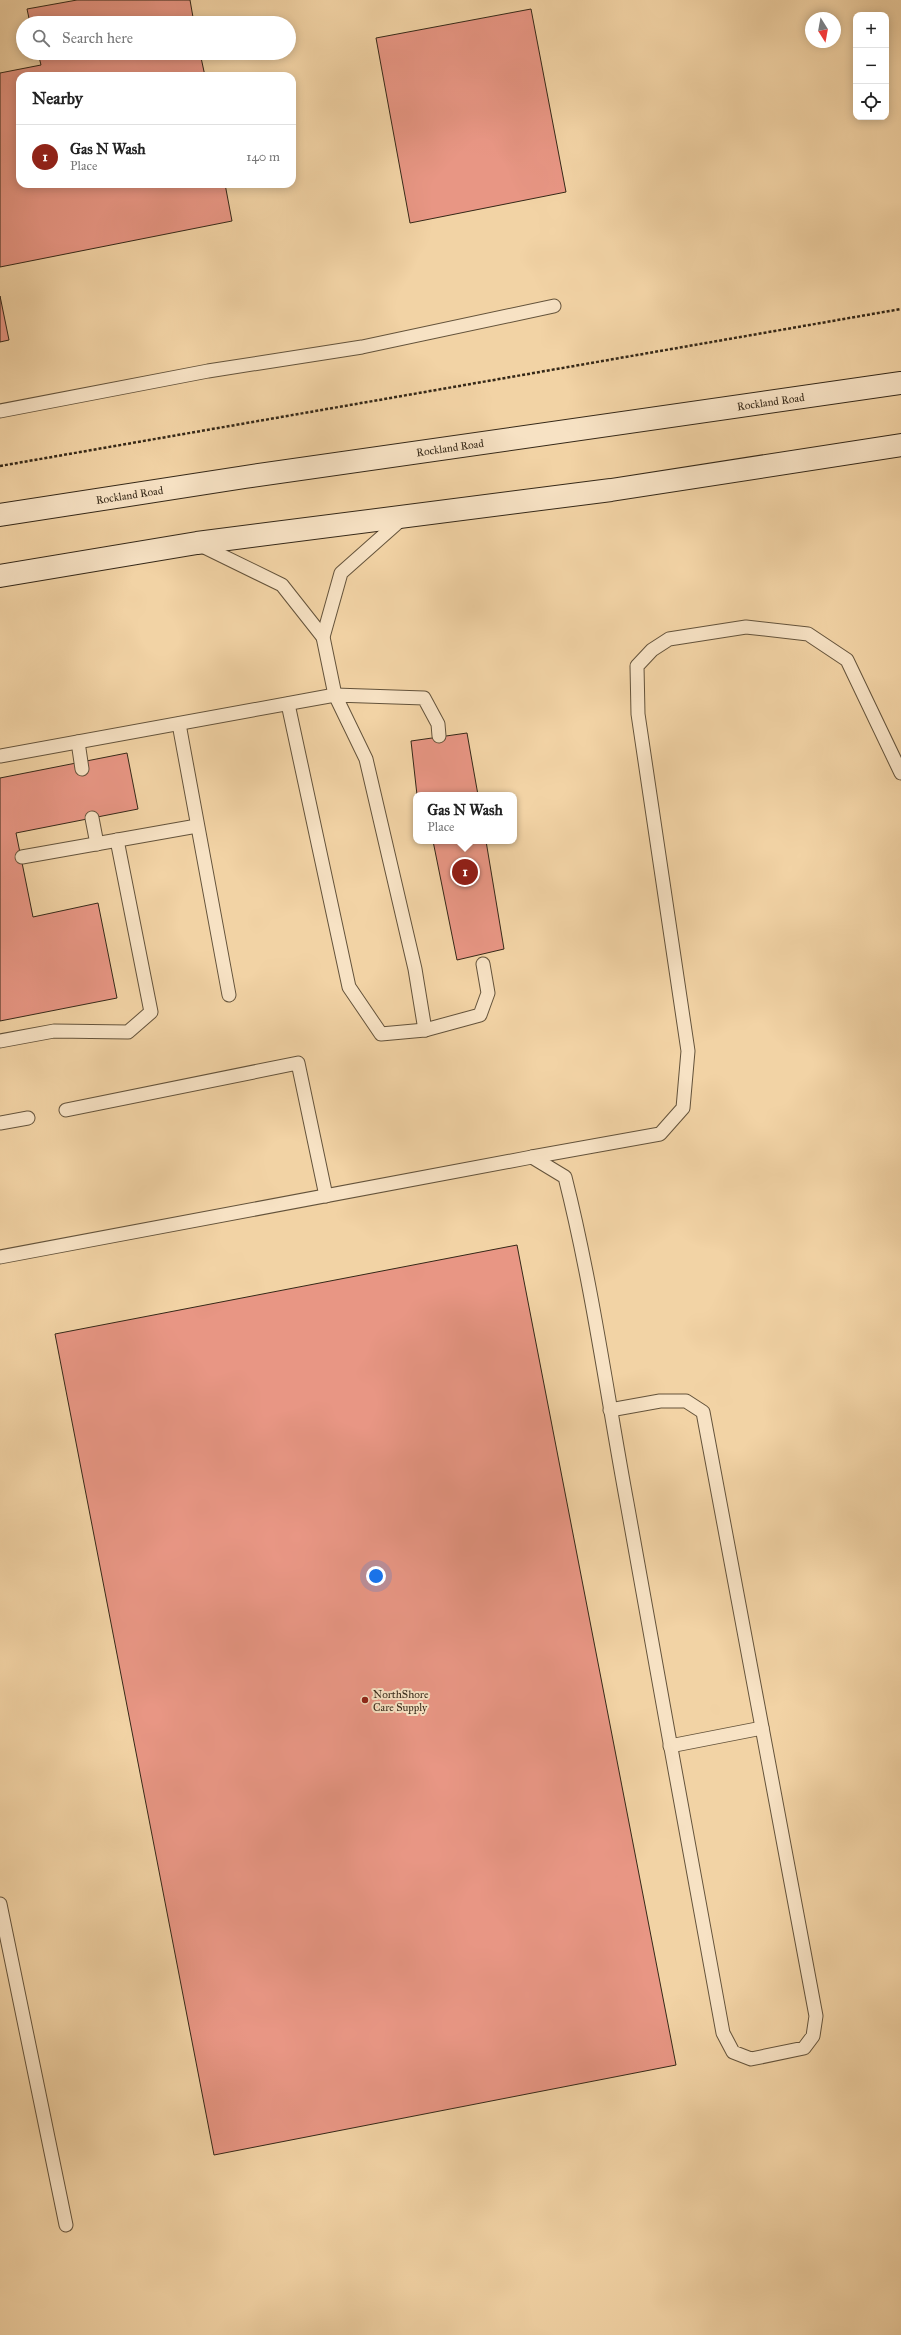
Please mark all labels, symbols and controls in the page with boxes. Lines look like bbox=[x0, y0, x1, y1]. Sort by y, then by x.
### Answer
north arrow bbox=[805, 12, 841, 48]
map controls bbox=[853, 12, 889, 120]
button: + bbox=[853, 12, 889, 48]
search box bbox=[16, 16, 296, 60]
icon: search bbox=[30, 27, 52, 49]
text: Search here bbox=[62, 29, 133, 47]
button: − bbox=[853, 48, 889, 84]
button: locate bbox=[853, 84, 889, 120]
text: Nearby bbox=[32, 88, 83, 109]
text: Gas N Wash bbox=[70, 140, 146, 158]
text: 1 bbox=[42, 149, 48, 165]
text: 140 m bbox=[246, 149, 280, 165]
text: Place bbox=[70, 158, 97, 174]
street label: Rockland Road bbox=[736, 391, 806, 413]
street label: Rockland Road bbox=[415, 437, 485, 459]
street label: Rockland Road bbox=[95, 484, 165, 507]
popup bbox=[413, 792, 517, 844]
text: Gas N Wash bbox=[427, 801, 503, 819]
text: Place bbox=[427, 819, 455, 835]
pin: 1 bbox=[452, 857, 478, 887]
your location bbox=[366, 1566, 386, 1586]
place label: NorthShore Care Supply bbox=[373, 1688, 429, 1714]
marker: NorthShore Care Supply bbox=[360, 1695, 370, 1705]

